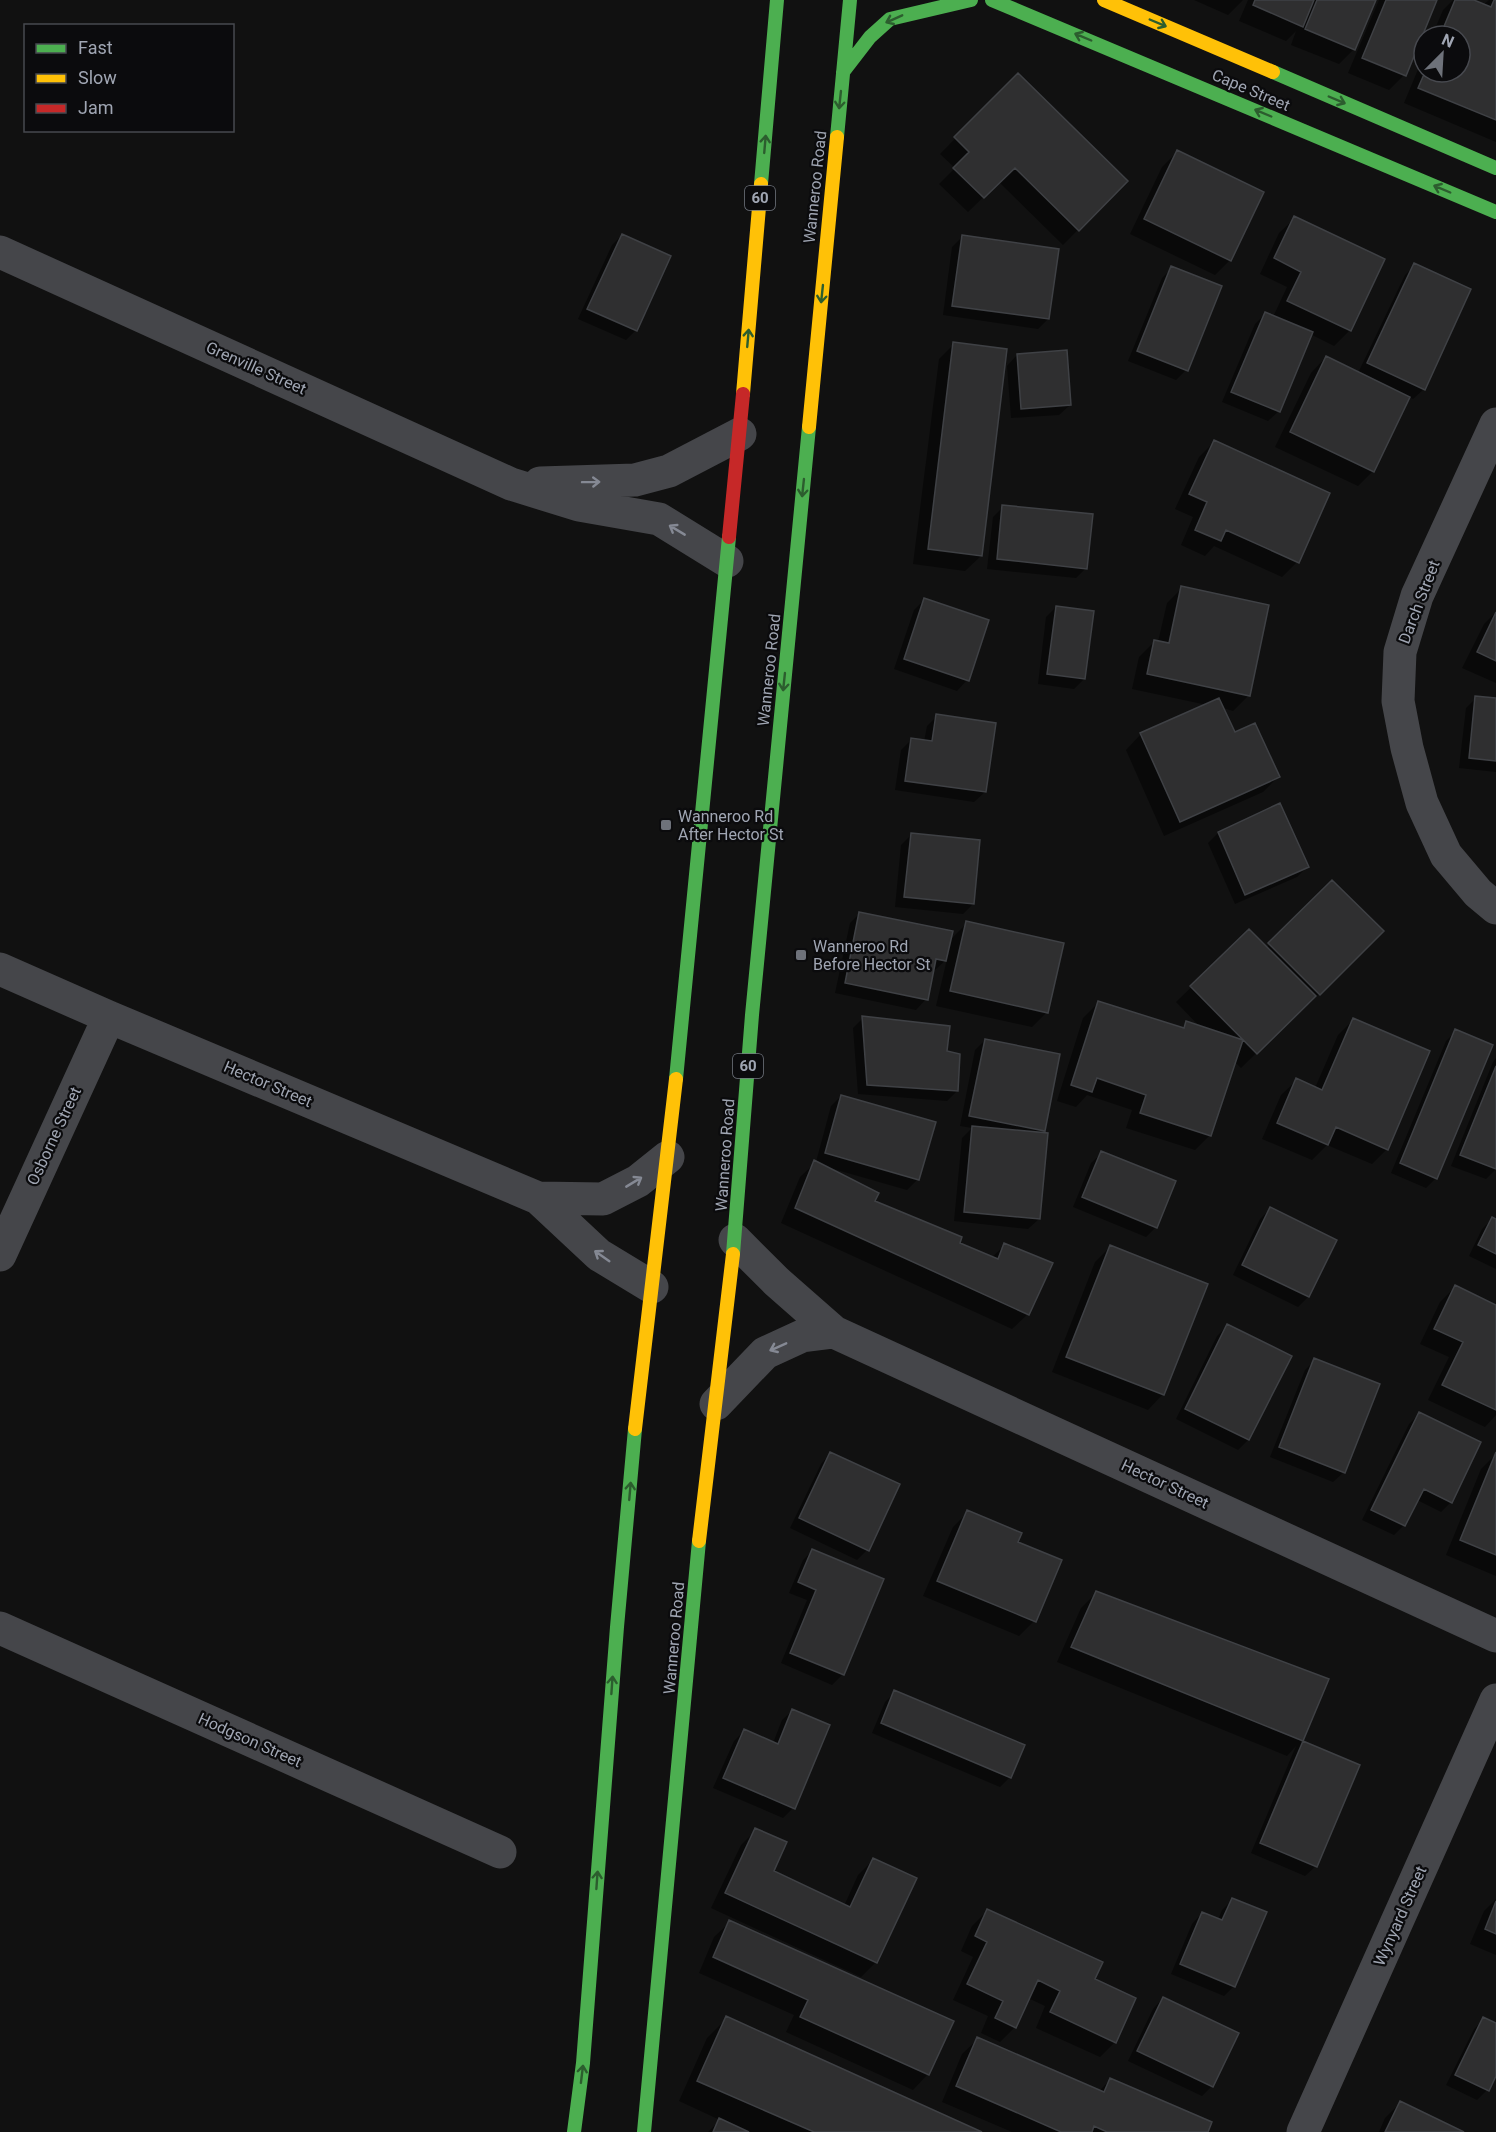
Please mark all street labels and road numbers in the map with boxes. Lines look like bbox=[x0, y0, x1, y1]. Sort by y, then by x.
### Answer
street label: Cape Street bbox=[1209, 65, 1293, 115]
street label: Wanneroo Road bbox=[800, 130, 830, 244]
road number: 60 bbox=[745, 186, 775, 210]
street label: Grenville Street bbox=[203, 337, 309, 399]
street label: Darch Street bbox=[1394, 558, 1444, 646]
street label: Wanneroo Road bbox=[754, 613, 784, 727]
road number: 60 bbox=[733, 1054, 763, 1078]
street label: Hector Street bbox=[221, 1057, 315, 1111]
street label: Osborne Street bbox=[23, 1084, 85, 1188]
street label: Wanneroo Road bbox=[712, 1098, 738, 1212]
street label: Hector Street bbox=[1118, 1456, 1212, 1512]
street label: Wanneroo Road bbox=[660, 1581, 688, 1695]
street label: Hodgson Street bbox=[195, 1709, 305, 1771]
street label: Wynyard Street bbox=[1370, 1863, 1430, 1969]

